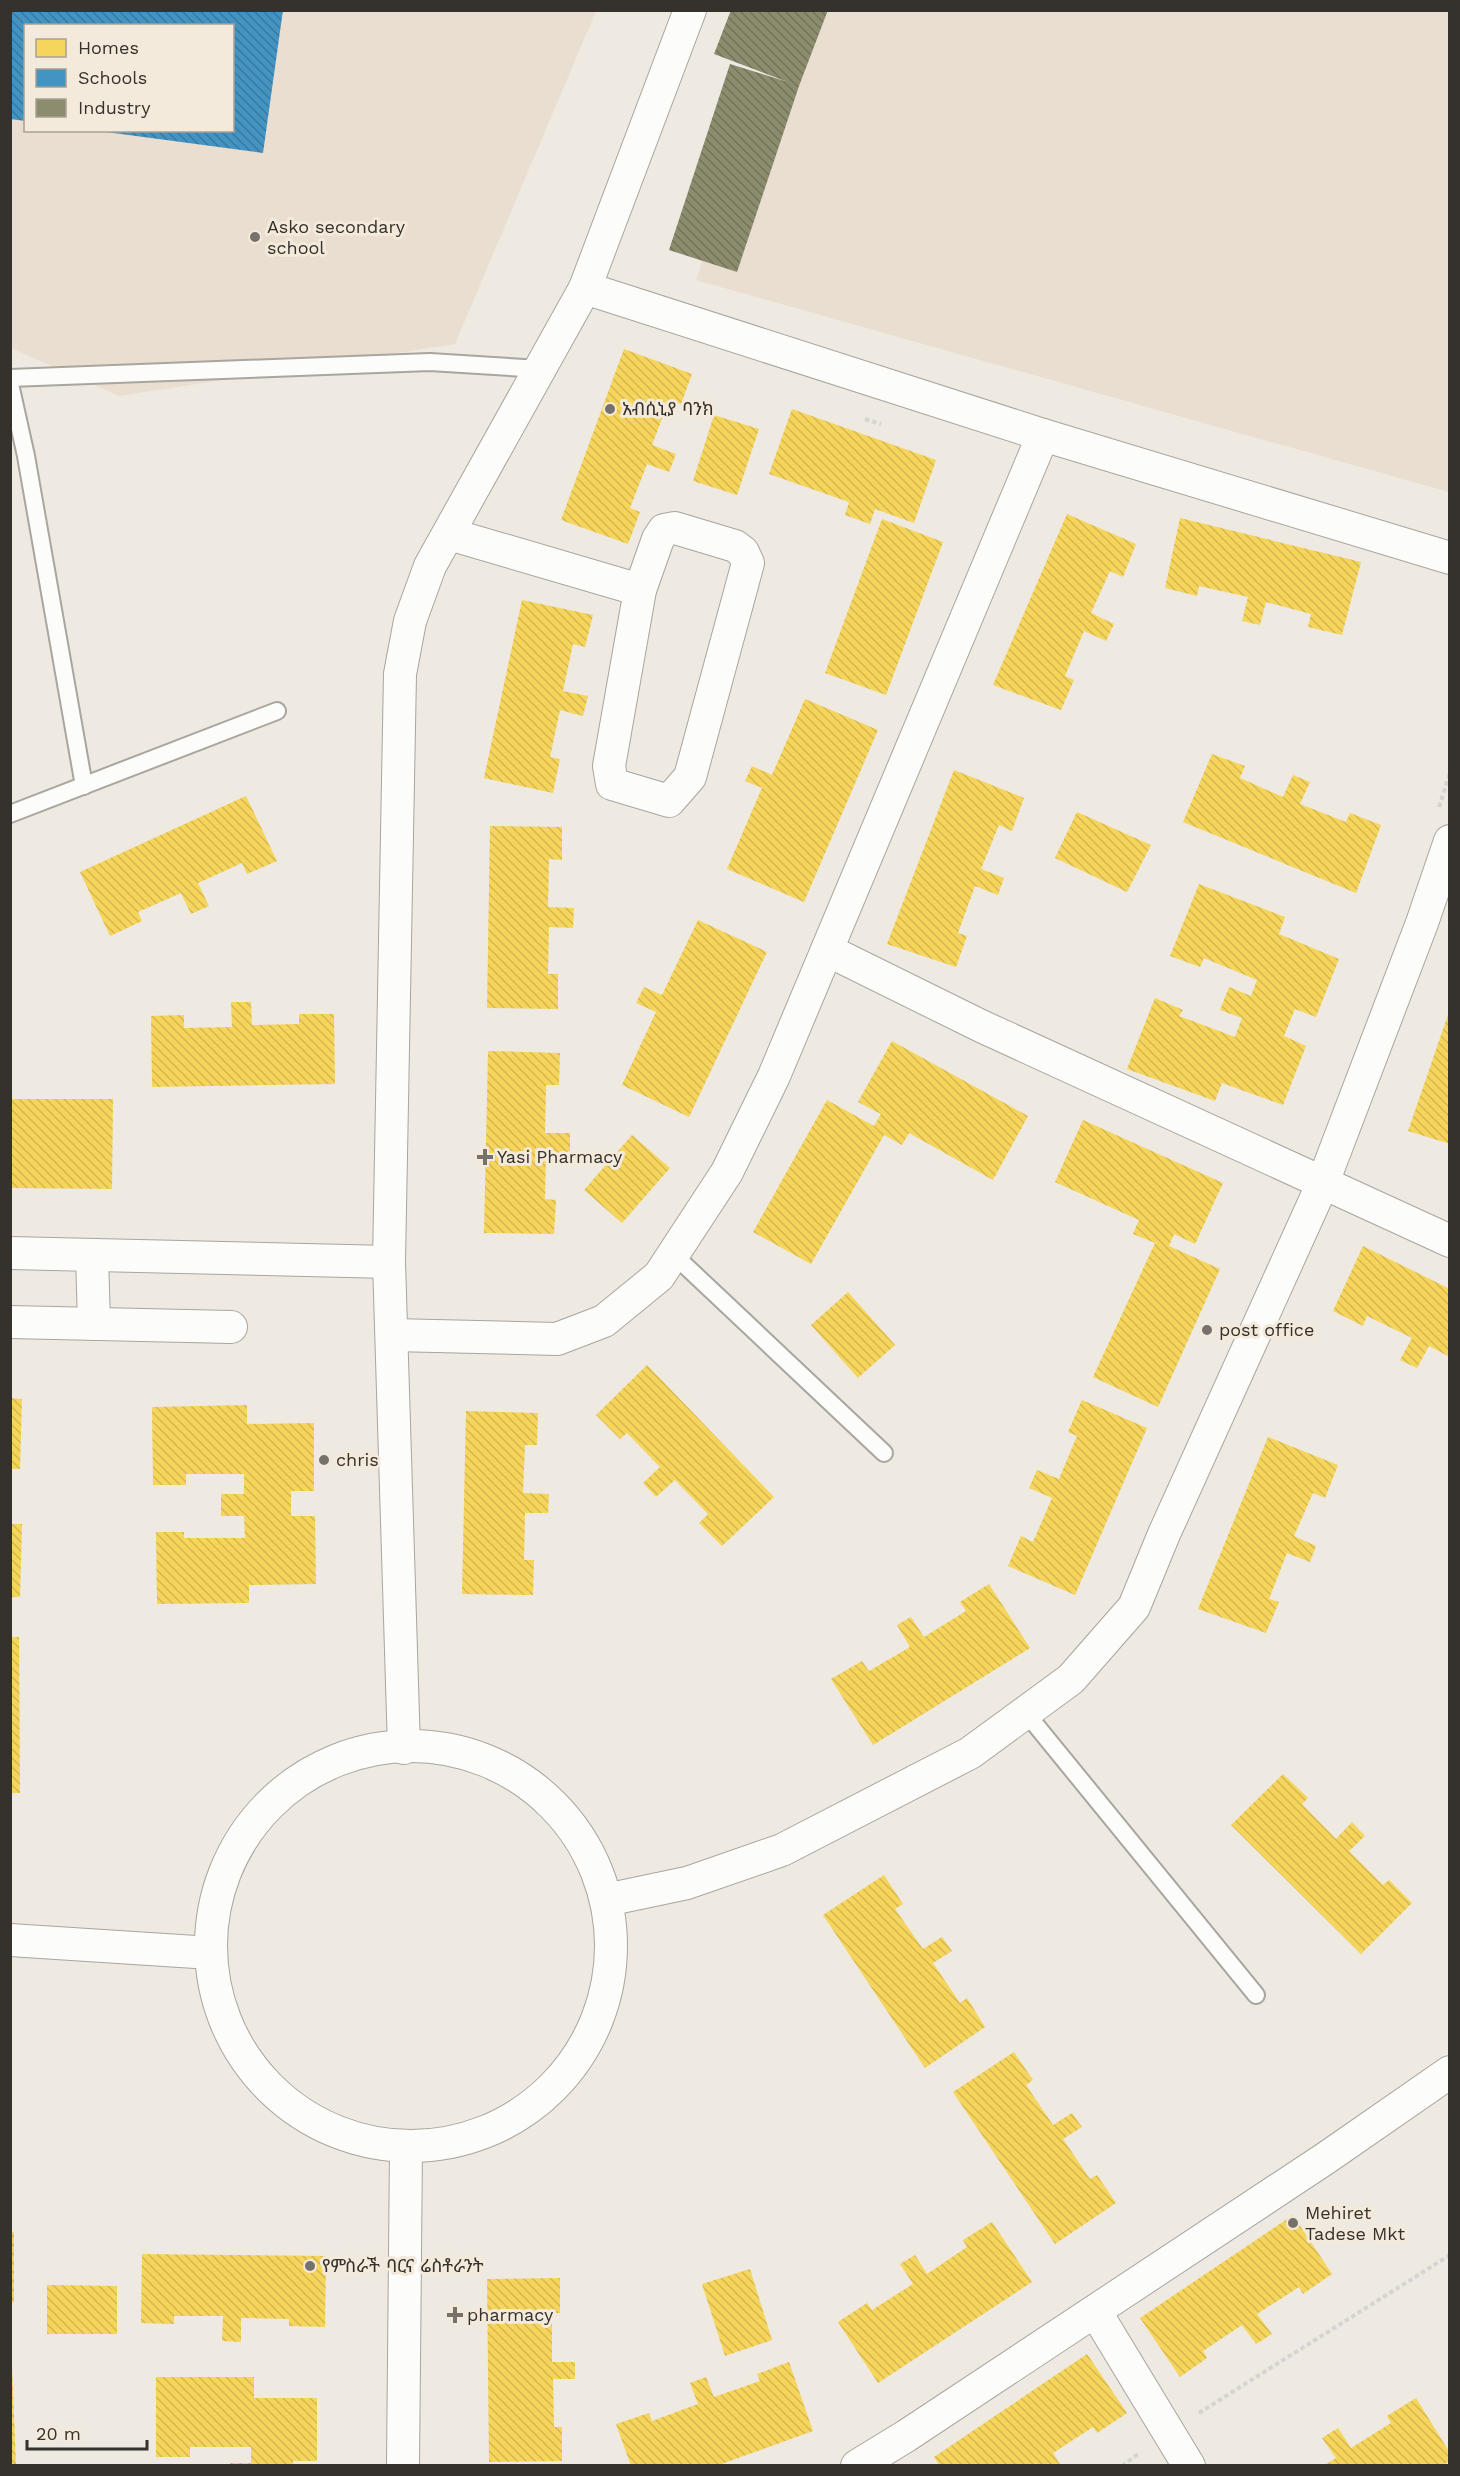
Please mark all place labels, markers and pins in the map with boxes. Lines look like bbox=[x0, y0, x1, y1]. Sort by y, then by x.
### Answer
place label: Asko secondary school bbox=[267, 216, 406, 258]
marker: Asko secondary school bbox=[248, 230, 262, 244]
place label: አብሲኒያ ባንክ bbox=[622, 398, 714, 419]
marker: አብሲኒያ ባንክ bbox=[603, 402, 617, 416]
place label: Yasi Pharmacy bbox=[497, 1146, 623, 1167]
marker: Yasi Pharmacy bbox=[478, 1150, 492, 1164]
place label: post office bbox=[1219, 1319, 1314, 1340]
marker: post office bbox=[1200, 1323, 1214, 1337]
place label: chris bbox=[336, 1449, 379, 1470]
marker: chris bbox=[317, 1453, 331, 1467]
place label: Mehiret Tadese Mkt bbox=[1305, 2202, 1405, 2244]
marker: Mehiret Tadese Mkt bbox=[1286, 2216, 1300, 2230]
place label: የምስራች ባርና ሬስቶራንት bbox=[322, 2255, 484, 2276]
marker: የምስራች ባርና ሬስቶራንት bbox=[303, 2259, 317, 2273]
place label: pharmacy bbox=[467, 2304, 554, 2325]
marker: pharmacy bbox=[448, 2308, 462, 2322]

